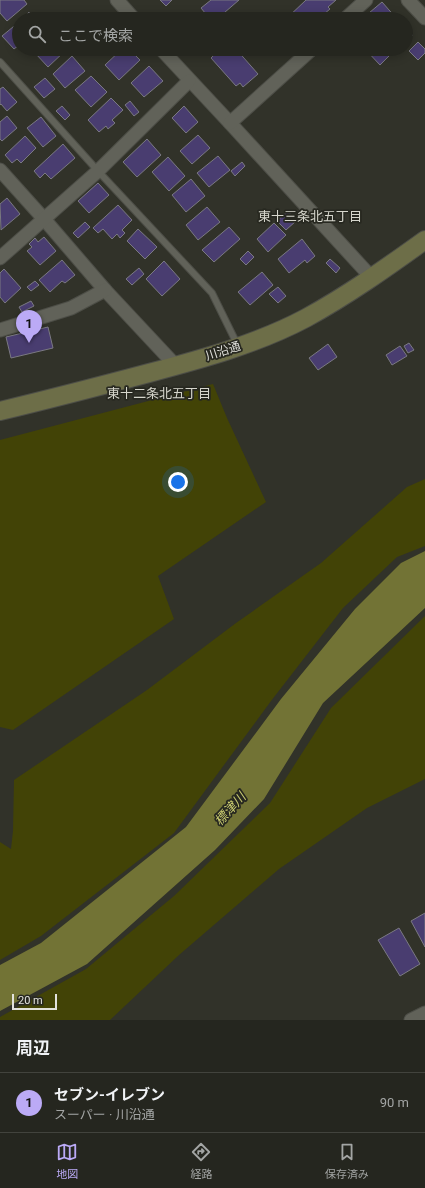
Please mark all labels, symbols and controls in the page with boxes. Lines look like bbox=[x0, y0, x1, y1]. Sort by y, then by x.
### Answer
search box bbox=[12, 12, 413, 56]
icon: search bbox=[26, 23, 48, 45]
text: ここで検索 bbox=[58, 27, 133, 45]
district label: 東十三条北五丁目 bbox=[258, 209, 362, 224]
pin: 1 bbox=[16, 310, 42, 343]
street label: 川沿通 bbox=[204, 339, 242, 363]
district label: 東十二条北五丁目 bbox=[107, 386, 211, 401]
your location bbox=[168, 472, 188, 492]
water label: 標津川 bbox=[211, 788, 250, 829]
scale bar bbox=[12, 992, 57, 1011]
text: 20 m bbox=[18, 994, 43, 1007]
text: 周辺 bbox=[16, 1038, 50, 1058]
text: セブン-イレブン bbox=[54, 1086, 165, 1104]
text: 1 bbox=[25, 1095, 33, 1110]
text: 90 m bbox=[380, 1095, 409, 1110]
text: スーパー · 川沿通 bbox=[54, 1107, 155, 1122]
tab: 地図 bbox=[56, 1141, 78, 1181]
tab: 経路 bbox=[190, 1141, 212, 1181]
tab: 保存済み bbox=[325, 1141, 369, 1181]

